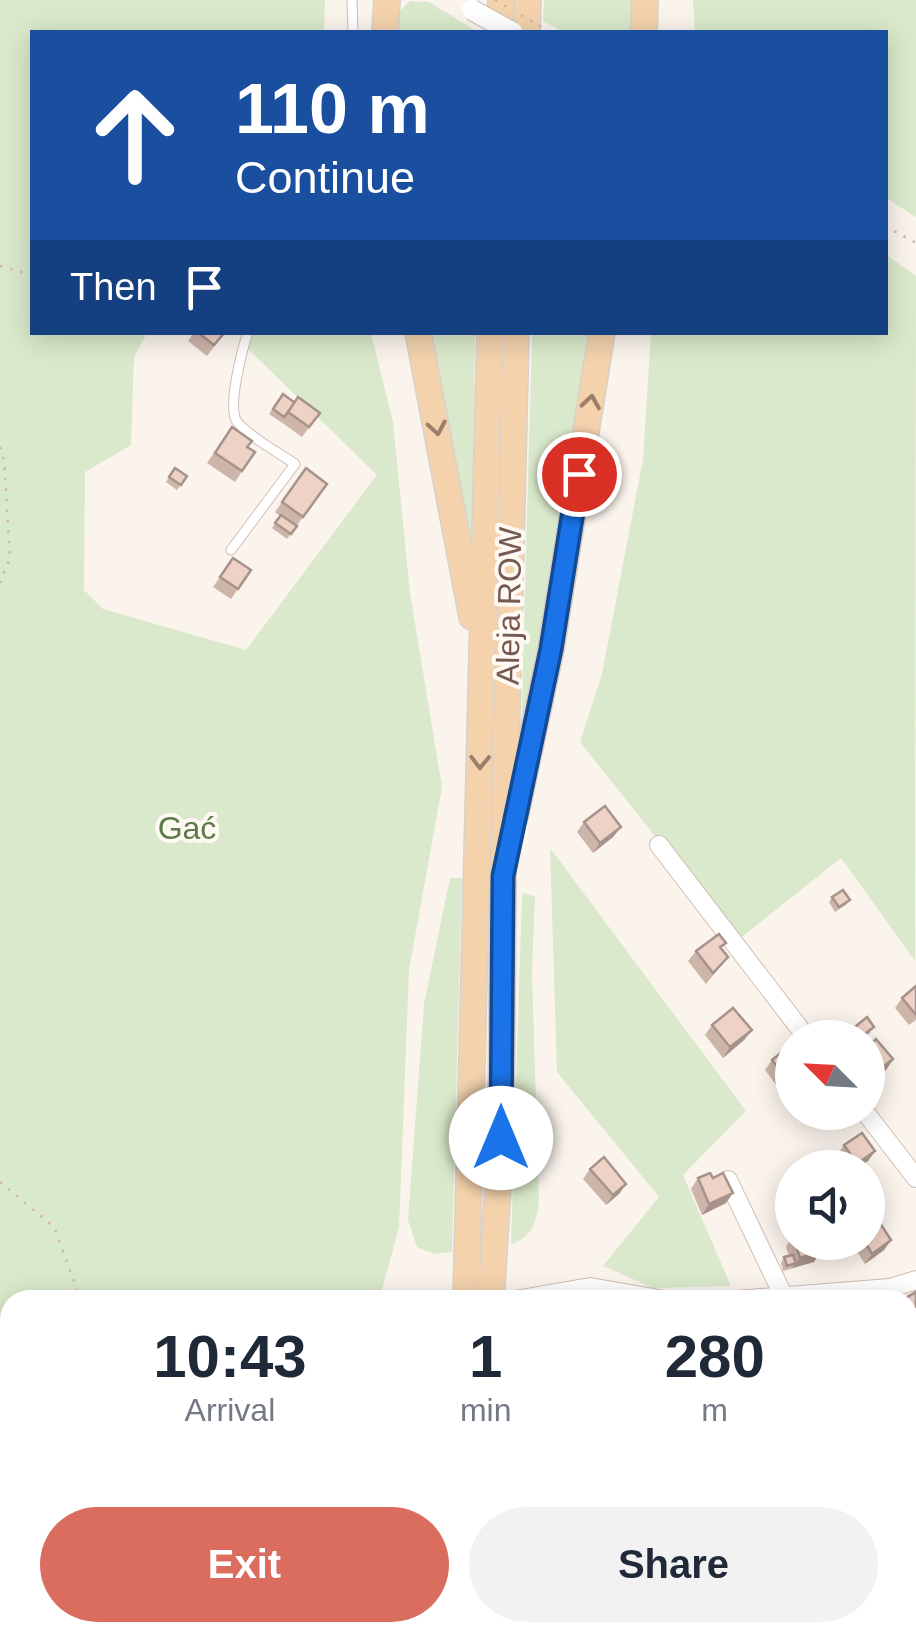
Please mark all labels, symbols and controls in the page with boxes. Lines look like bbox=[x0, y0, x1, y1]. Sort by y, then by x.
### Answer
icon: ahead bbox=[70, 70, 200, 200]
text: 110 m bbox=[235, 70, 430, 148]
text: Continue bbox=[235, 152, 415, 203]
icon: arrive bbox=[177, 260, 232, 315]
text: Then bbox=[70, 266, 157, 308]
one-way arrow bbox=[580, 393, 601, 410]
one-way arrow bbox=[426, 420, 447, 436]
pin bbox=[537, 432, 622, 517]
icon: arrive bbox=[552, 447, 607, 502]
street label: Aleja ROW bbox=[490, 526, 528, 685]
one-way arrow bbox=[469, 755, 490, 771]
park label: Gać bbox=[158, 810, 216, 846]
north arrow bbox=[775, 1020, 885, 1130]
map controls bbox=[775, 1020, 885, 1260]
position arrow bbox=[449, 1086, 553, 1190]
button: sound bbox=[775, 1150, 885, 1260]
text: 10:43 bbox=[153, 1323, 307, 1390]
text: 1 bbox=[469, 1323, 502, 1390]
text: 280 bbox=[665, 1323, 765, 1390]
text: Arrival bbox=[185, 1392, 275, 1428]
text: min bbox=[460, 1392, 511, 1428]
text: m bbox=[701, 1392, 728, 1428]
button: Exit bbox=[40, 1507, 449, 1622]
button: Share bbox=[469, 1507, 878, 1622]

